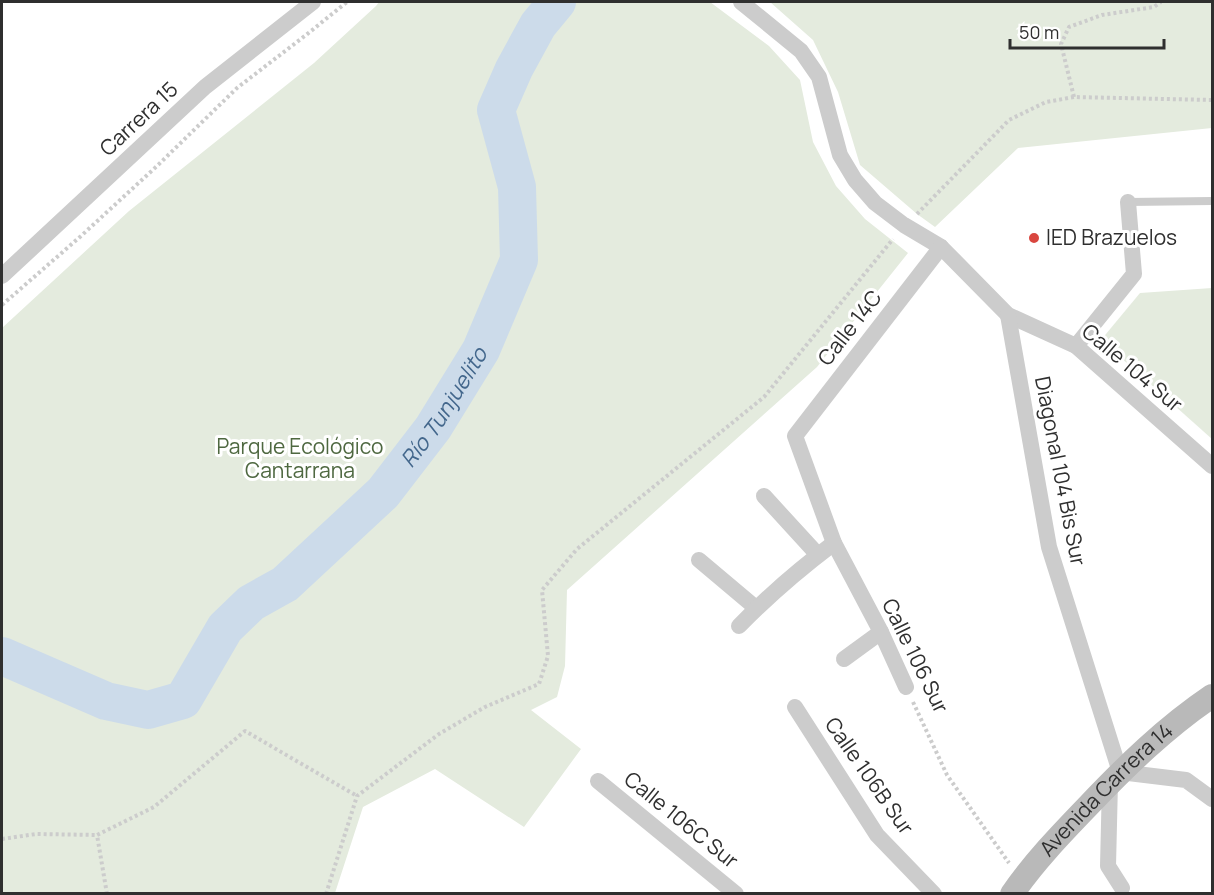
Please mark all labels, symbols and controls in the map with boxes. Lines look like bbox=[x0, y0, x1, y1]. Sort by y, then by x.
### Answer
scale bar bbox=[1010, 12, 1164, 50]
text: 50 m bbox=[1019, 20, 1059, 44]
street label: Carrera 15 bbox=[93, 75, 183, 162]
place label: IED Brazuelos bbox=[1046, 223, 1177, 251]
marker: IED Brazuelos bbox=[1027, 231, 1041, 245]
street label: Calle 14C bbox=[811, 284, 888, 371]
street label: Calle 104 Sur bbox=[1076, 317, 1189, 418]
water label: Río Tunjuelito bbox=[393, 340, 495, 473]
street label: Diagonal 104 Bis Sur bbox=[1029, 374, 1093, 568]
park label: Parque Ecológico Cantarrana bbox=[217, 432, 383, 484]
street label: Calle 106 Sur bbox=[876, 594, 956, 718]
street label: Calle 106B Sur bbox=[819, 711, 921, 840]
street label: Avenida Carrera 14 bbox=[1033, 716, 1178, 862]
street label: Calle 106C Sur bbox=[619, 765, 745, 874]

